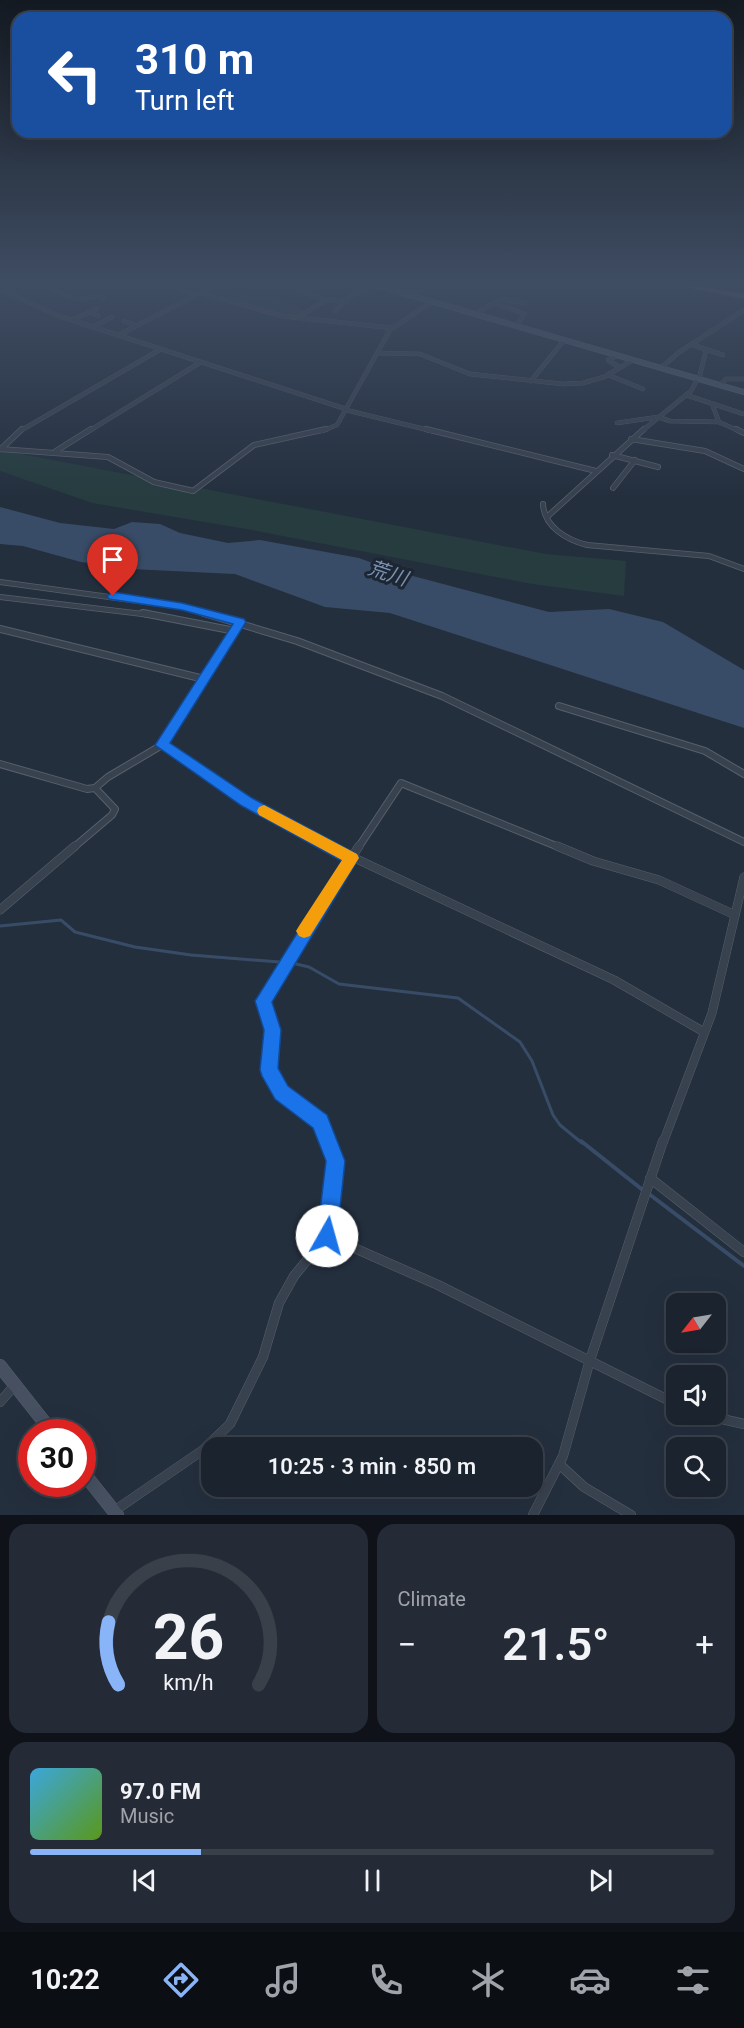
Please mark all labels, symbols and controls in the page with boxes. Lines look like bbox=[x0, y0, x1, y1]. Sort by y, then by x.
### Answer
text: 310 m bbox=[135, 35, 254, 84]
icon: left bbox=[36, 36, 114, 114]
text: Turn left bbox=[135, 85, 235, 117]
pin bbox=[87, 534, 138, 596]
icon: arrive bbox=[96, 543, 129, 576]
water label: 荒川 bbox=[365, 555, 413, 591]
position arrow bbox=[295, 1204, 359, 1268]
north arrow bbox=[666, 1293, 726, 1353]
map controls bbox=[666, 1293, 726, 1497]
button: sound bbox=[666, 1365, 726, 1425]
speed limit sign: 30 bbox=[18, 1419, 96, 1497]
button: search bbox=[666, 1437, 726, 1497]
text: 10:25 · 3 min · 850 m bbox=[268, 1454, 476, 1479]
text: Climate bbox=[398, 1587, 466, 1611]
text: 26 bbox=[152, 1601, 224, 1674]
text: 21.5° bbox=[502, 1618, 609, 1671]
text: − bbox=[398, 1625, 416, 1664]
text: + bbox=[695, 1625, 714, 1664]
text: km/h bbox=[163, 1671, 213, 1696]
text: 97.0 FM bbox=[120, 1779, 201, 1804]
text: Music bbox=[120, 1804, 174, 1828]
icon: previous bbox=[128, 1864, 161, 1897]
icon: pause bbox=[356, 1864, 389, 1897]
icon: next bbox=[584, 1864, 617, 1897]
icon: directions bbox=[160, 1959, 202, 2001]
icon: music bbox=[262, 1959, 304, 2001]
icon: phone bbox=[365, 1959, 407, 2001]
icon: climate bbox=[467, 1959, 509, 2001]
icon: car bbox=[569, 1959, 611, 2001]
icon: filters bbox=[672, 1959, 714, 2001]
text: 10:22 bbox=[30, 1964, 100, 1996]

